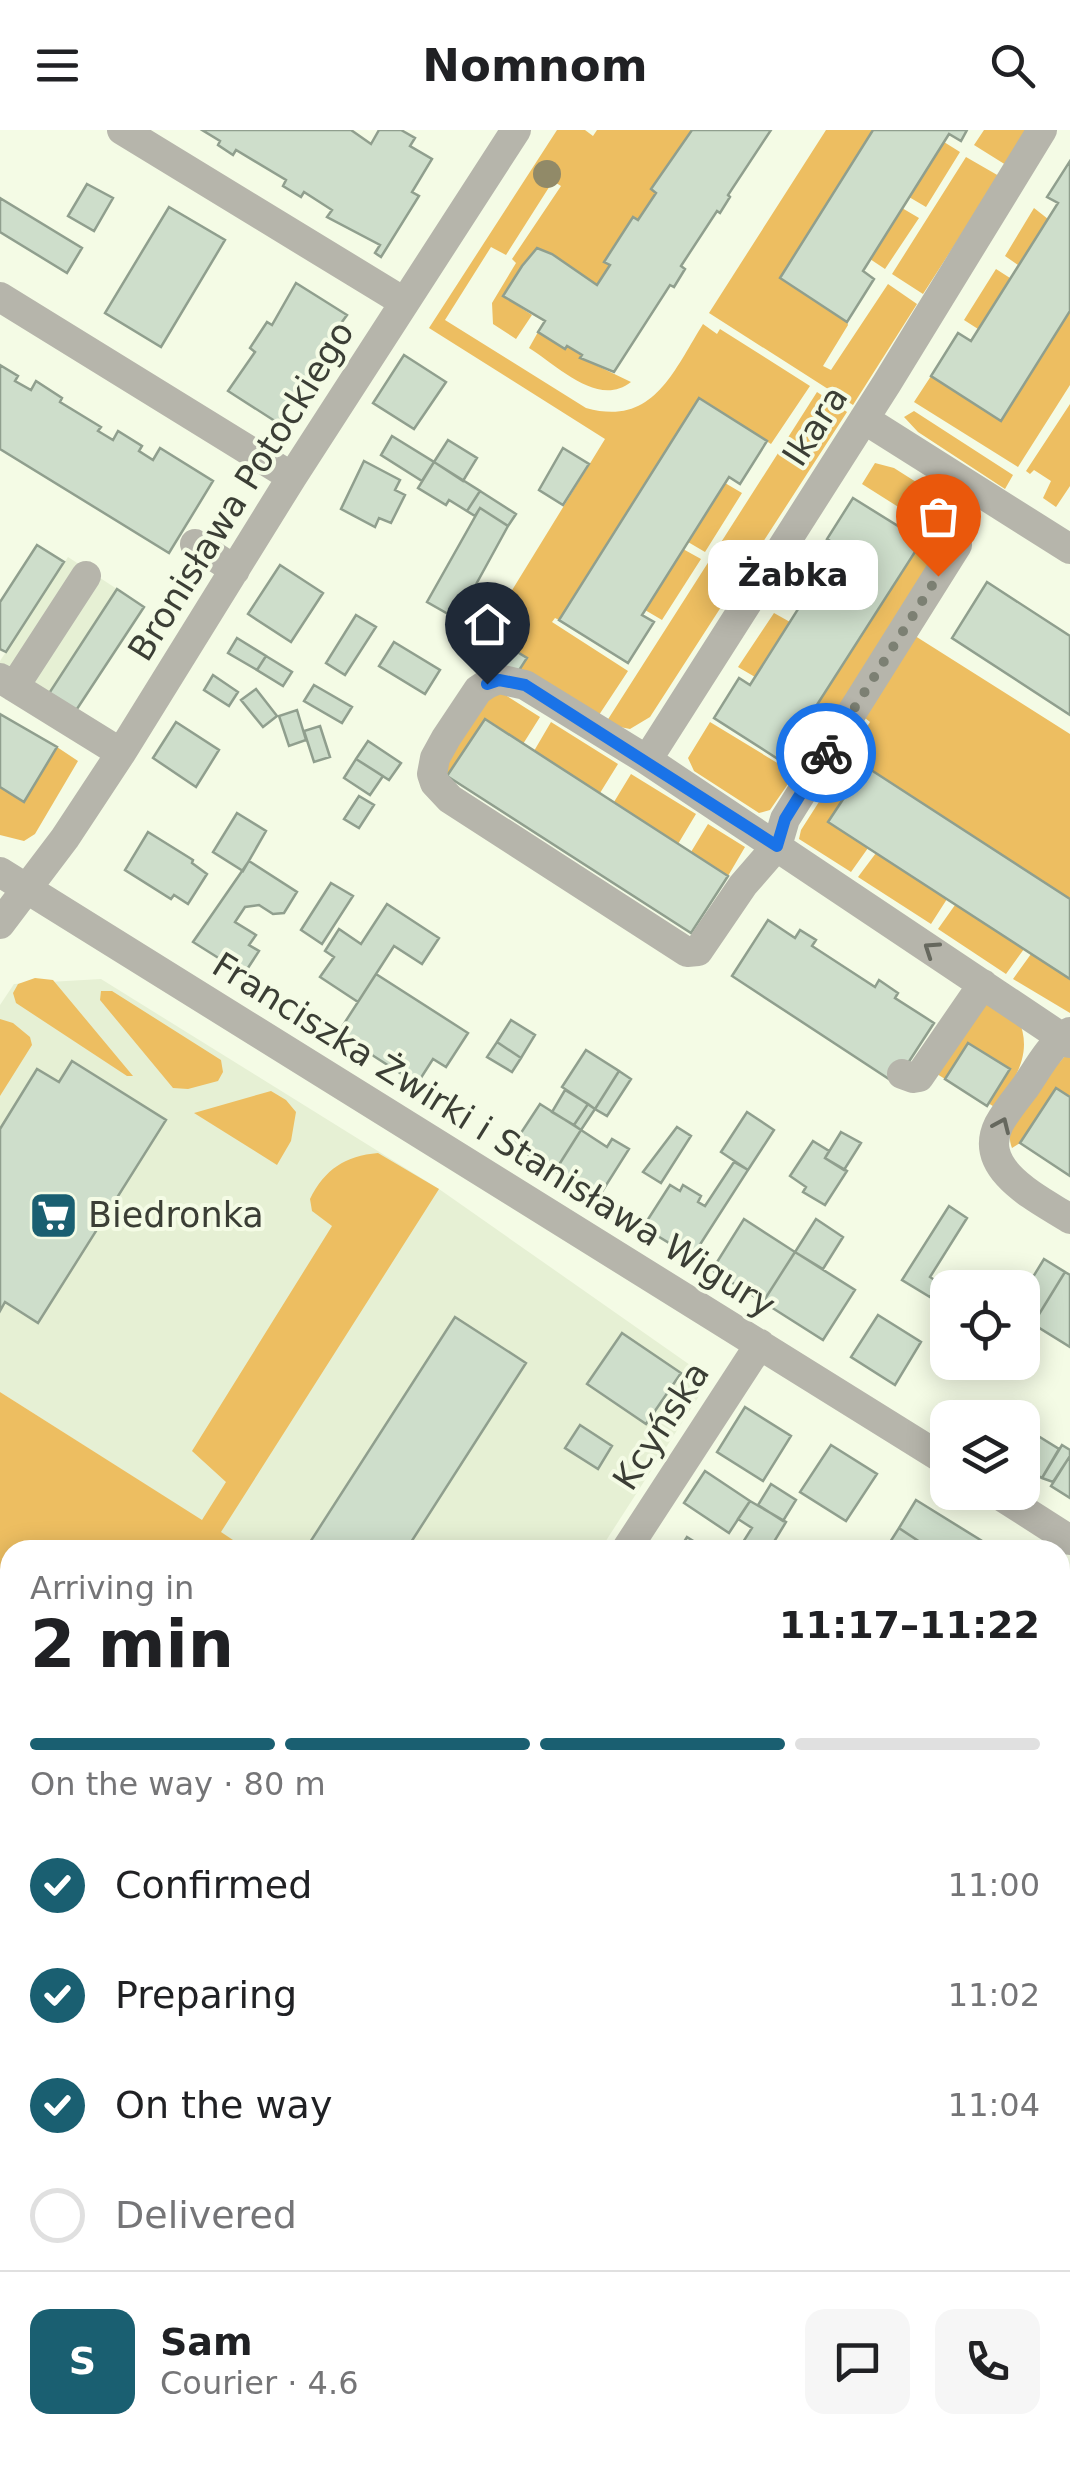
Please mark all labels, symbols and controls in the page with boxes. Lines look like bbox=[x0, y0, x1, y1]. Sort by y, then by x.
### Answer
icon: menu bbox=[30, 38, 85, 93]
icon: search bbox=[985, 38, 1040, 93]
text: Nomnom bbox=[422, 39, 648, 92]
street label: Bronisława Potockiego bbox=[120, 314, 362, 668]
street label: Ikara bbox=[774, 379, 856, 473]
pin bbox=[896, 474, 981, 577]
icon: bag bbox=[911, 489, 966, 544]
callout: Żabka bbox=[708, 541, 878, 611]
text: Żabka bbox=[738, 556, 848, 594]
pin bbox=[445, 582, 530, 685]
icon: home bbox=[460, 597, 515, 652]
courier bbox=[776, 703, 876, 803]
icon: bike bbox=[799, 726, 854, 781]
one-way arrow bbox=[924, 942, 942, 961]
street label: Franciszka Żwirki i Stanisława Wigury bbox=[206, 944, 783, 1326]
one-way arrow bbox=[990, 1118, 1010, 1136]
supermarket icon: Biedronka bbox=[27, 1189, 79, 1241]
place label: Biedronka bbox=[88, 1195, 264, 1235]
map controls bbox=[930, 1270, 1040, 1510]
button: locate bbox=[930, 1270, 1040, 1380]
street label: Kcyńska bbox=[605, 1355, 717, 1497]
button: layers bbox=[930, 1400, 1040, 1510]
text: Arriving in bbox=[30, 1569, 194, 1607]
text: 11:17–11:22 bbox=[779, 1603, 1040, 1647]
text: 2 min bbox=[30, 1607, 234, 1682]
text: On the way · 80 m bbox=[30, 1765, 326, 1803]
icon: check bbox=[30, 1858, 85, 1913]
text: Confirmed bbox=[115, 1863, 312, 1907]
text: 11:00 bbox=[948, 1866, 1040, 1904]
icon: check bbox=[30, 1968, 85, 2023]
text: Preparing bbox=[115, 1973, 297, 2017]
text: 11:02 bbox=[948, 1976, 1040, 2014]
icon: check bbox=[30, 2078, 85, 2133]
text: On the way bbox=[115, 2083, 332, 2127]
text: 11:04 bbox=[948, 2086, 1040, 2124]
text: Delivered bbox=[115, 2193, 297, 2237]
button: chat bbox=[805, 2309, 910, 2414]
button: phone bbox=[935, 2309, 1040, 2414]
text: Sam bbox=[160, 2320, 253, 2364]
text: S bbox=[69, 2339, 96, 2383]
text: Courier · 4.6 bbox=[160, 2364, 359, 2402]

